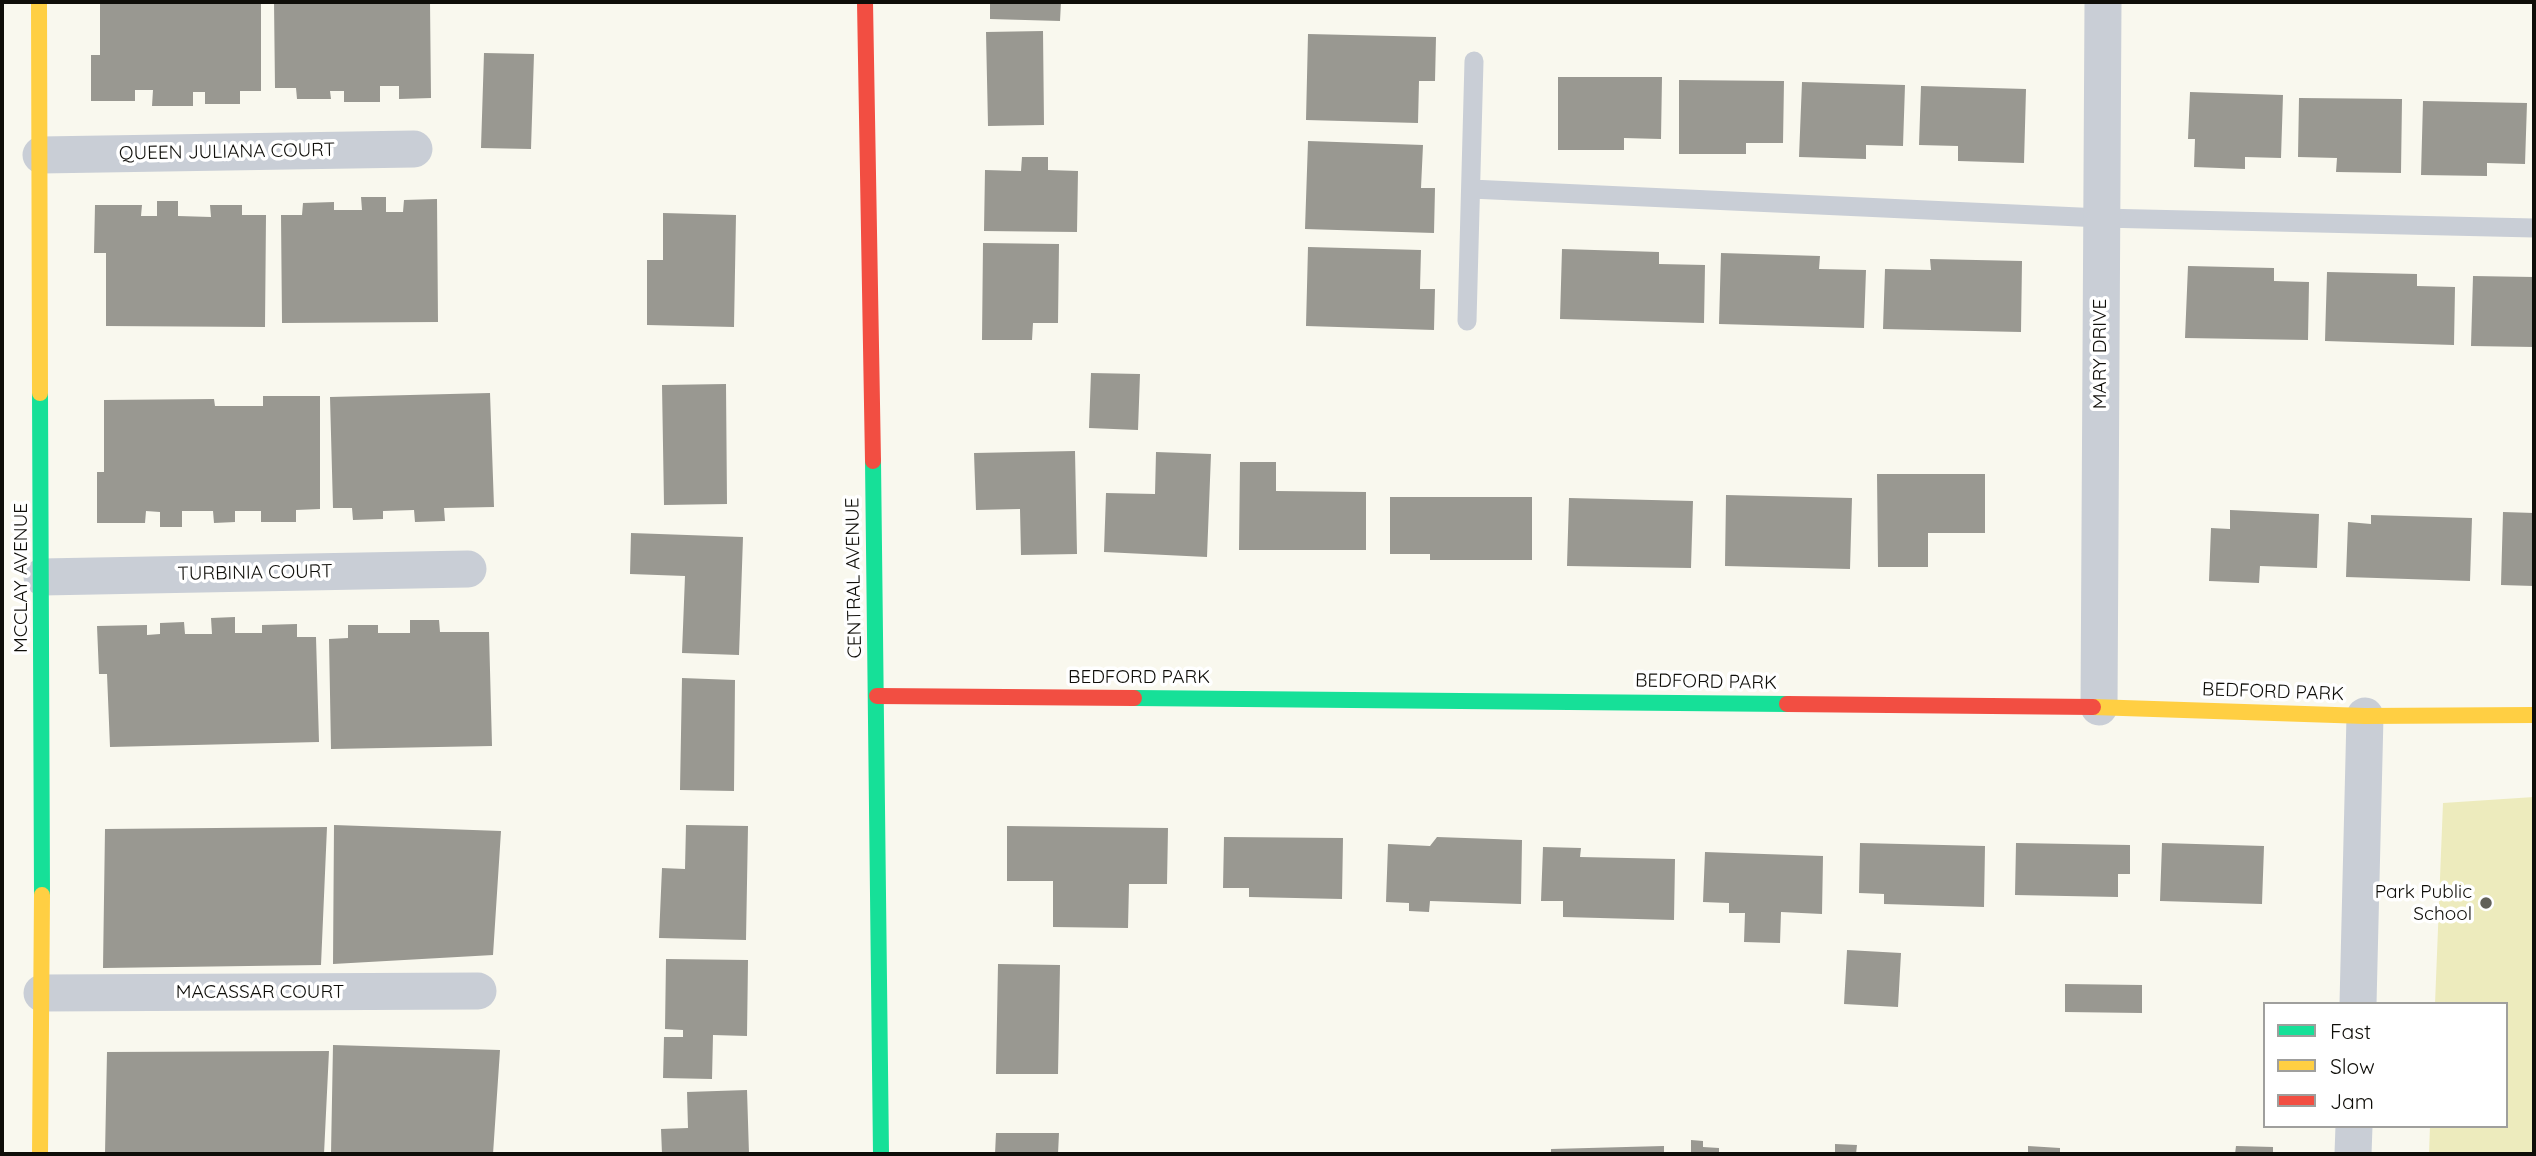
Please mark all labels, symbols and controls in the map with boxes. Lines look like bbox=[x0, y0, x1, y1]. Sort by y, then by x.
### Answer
street label: QUEEN JULIANA COURT bbox=[119, 139, 335, 165]
street label: MARY DRIVE bbox=[2089, 299, 2111, 409]
street label: CENTRAL AVENUE bbox=[841, 497, 867, 659]
street label: MCCLAY AVENUE bbox=[10, 503, 32, 653]
street label: TURBINIA COURT bbox=[177, 560, 333, 586]
street label: BEDFORD PARK bbox=[1068, 666, 1210, 688]
street label: BEDFORD PARK bbox=[1635, 669, 1777, 695]
street label: BEDFORD PARK bbox=[2202, 678, 2344, 706]
place label: Park Public School bbox=[2375, 881, 2472, 925]
marker: Park Public School bbox=[2478, 895, 2494, 911]
street label: MACASSAR COURT bbox=[176, 981, 344, 1003]
legend bbox=[2263, 1002, 2508, 1128]
text: Fast bbox=[2330, 1018, 2371, 1044]
text: Slow bbox=[2330, 1053, 2375, 1079]
text: Jam bbox=[2330, 1088, 2374, 1114]

